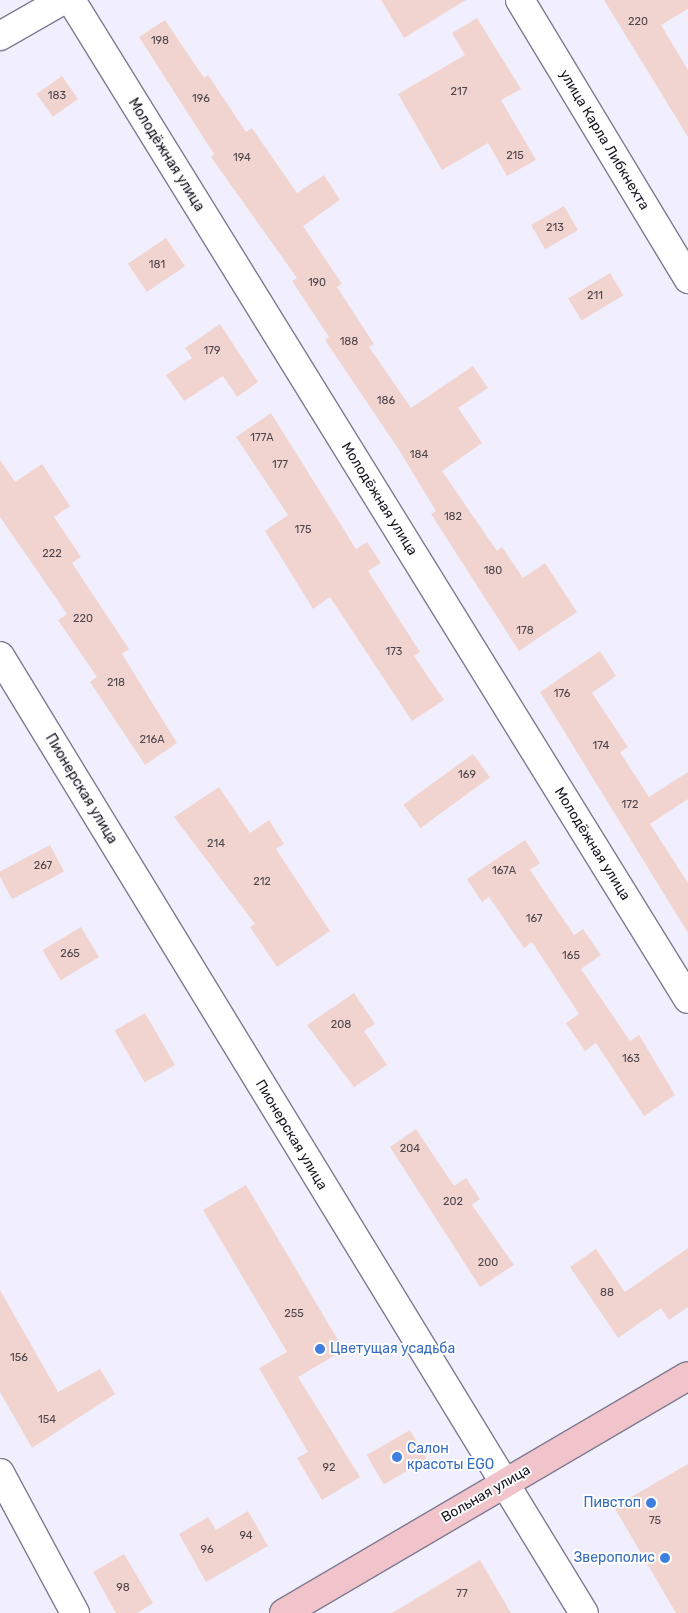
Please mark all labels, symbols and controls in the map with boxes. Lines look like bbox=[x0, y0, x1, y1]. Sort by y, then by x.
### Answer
house number: 220 bbox=[628, 15, 648, 29]
house number: 198 bbox=[151, 34, 169, 48]
street label: улица Карла Либкнехта bbox=[555, 67, 653, 213]
house number: 217 bbox=[451, 85, 467, 99]
house number: 183 bbox=[48, 89, 66, 103]
house number: 196 bbox=[192, 92, 210, 106]
street label: Молодёжная улица bbox=[124, 95, 208, 215]
house number: 215 bbox=[506, 149, 524, 163]
house number: 194 bbox=[233, 151, 251, 165]
house number: 213 bbox=[546, 221, 564, 235]
house number: 181 bbox=[149, 258, 165, 272]
house number: 190 bbox=[308, 276, 326, 290]
house number: 211 bbox=[587, 289, 603, 303]
house number: 188 bbox=[340, 335, 358, 349]
house number: 179 bbox=[204, 344, 220, 358]
house number: 186 bbox=[377, 394, 395, 408]
house number: 177А bbox=[250, 431, 274, 445]
street label: Молодёжная улица bbox=[337, 439, 421, 559]
house number: 184 bbox=[410, 448, 428, 462]
house number: 177 bbox=[272, 458, 288, 472]
house number: 182 bbox=[444, 510, 462, 524]
house number: 175 bbox=[295, 523, 311, 537]
house number: 222 bbox=[42, 547, 62, 561]
house number: 180 bbox=[484, 564, 502, 578]
house number: 220 bbox=[73, 612, 93, 626]
house number: 178 bbox=[516, 624, 534, 638]
house number: 173 bbox=[386, 645, 402, 659]
house number: 218 bbox=[107, 676, 125, 690]
house number: 176 bbox=[554, 687, 570, 701]
street label: Пионерская улица bbox=[41, 731, 121, 847]
house number: 216А bbox=[139, 733, 165, 747]
house number: 174 bbox=[593, 739, 609, 753]
house number: 169 bbox=[458, 768, 476, 782]
street label: Молодёжная улица bbox=[550, 784, 634, 904]
house number: 172 bbox=[622, 798, 638, 812]
house number: 214 bbox=[207, 837, 225, 851]
house number: 267 bbox=[34, 859, 52, 873]
house number: 167А bbox=[492, 864, 516, 878]
house number: 212 bbox=[253, 875, 271, 889]
house number: 167 bbox=[526, 912, 542, 926]
house number: 265 bbox=[60, 947, 80, 961]
house number: 165 bbox=[562, 949, 580, 963]
house number: 208 bbox=[331, 1018, 351, 1032]
house number: 163 bbox=[622, 1052, 640, 1066]
street label: Пионерская улица bbox=[251, 1077, 331, 1193]
house number: 204 bbox=[400, 1142, 420, 1156]
house number: 202 bbox=[443, 1195, 463, 1209]
house number: 200 bbox=[478, 1256, 498, 1270]
house number: 88 bbox=[600, 1286, 614, 1300]
house number: 255 bbox=[284, 1307, 304, 1321]
place label: Цветущая усадьба bbox=[330, 1341, 455, 1357]
marker: Цветущая усадьба bbox=[314, 1343, 326, 1355]
house number: 156 bbox=[10, 1351, 28, 1365]
house number: 154 bbox=[38, 1413, 56, 1427]
place label: Салон красоты EGO bbox=[407, 1441, 494, 1474]
marker: Салон красоты EGO bbox=[391, 1451, 403, 1463]
house number: 92 bbox=[323, 1461, 335, 1475]
street label: Вольная улица bbox=[439, 1462, 533, 1526]
place label: Пивстоп bbox=[583, 1495, 641, 1511]
marker: Пивстоп bbox=[645, 1497, 657, 1509]
house number: 75 bbox=[649, 1514, 661, 1528]
house number: 94 bbox=[239, 1529, 253, 1543]
house number: 96 bbox=[200, 1543, 214, 1557]
place label: Зверополис bbox=[574, 1550, 655, 1566]
marker: Зверополис bbox=[659, 1552, 671, 1564]
house number: 98 bbox=[116, 1581, 130, 1595]
house number: 77 bbox=[456, 1587, 468, 1601]

